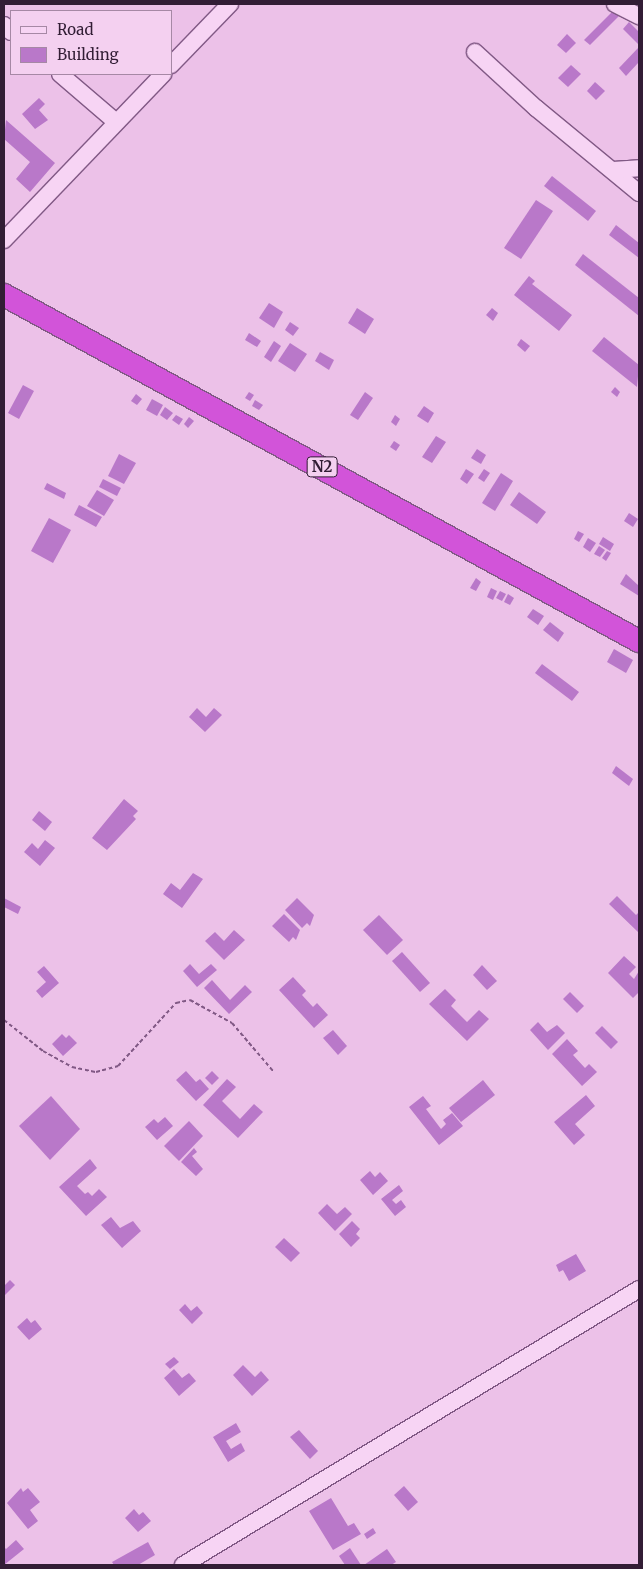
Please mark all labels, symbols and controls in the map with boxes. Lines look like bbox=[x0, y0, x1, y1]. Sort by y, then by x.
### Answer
legend bbox=[10, 10, 172, 75]
text: Road bbox=[57, 20, 93, 39]
text: Building bbox=[57, 45, 119, 64]
road number: N2 bbox=[306, 454, 338, 480]

